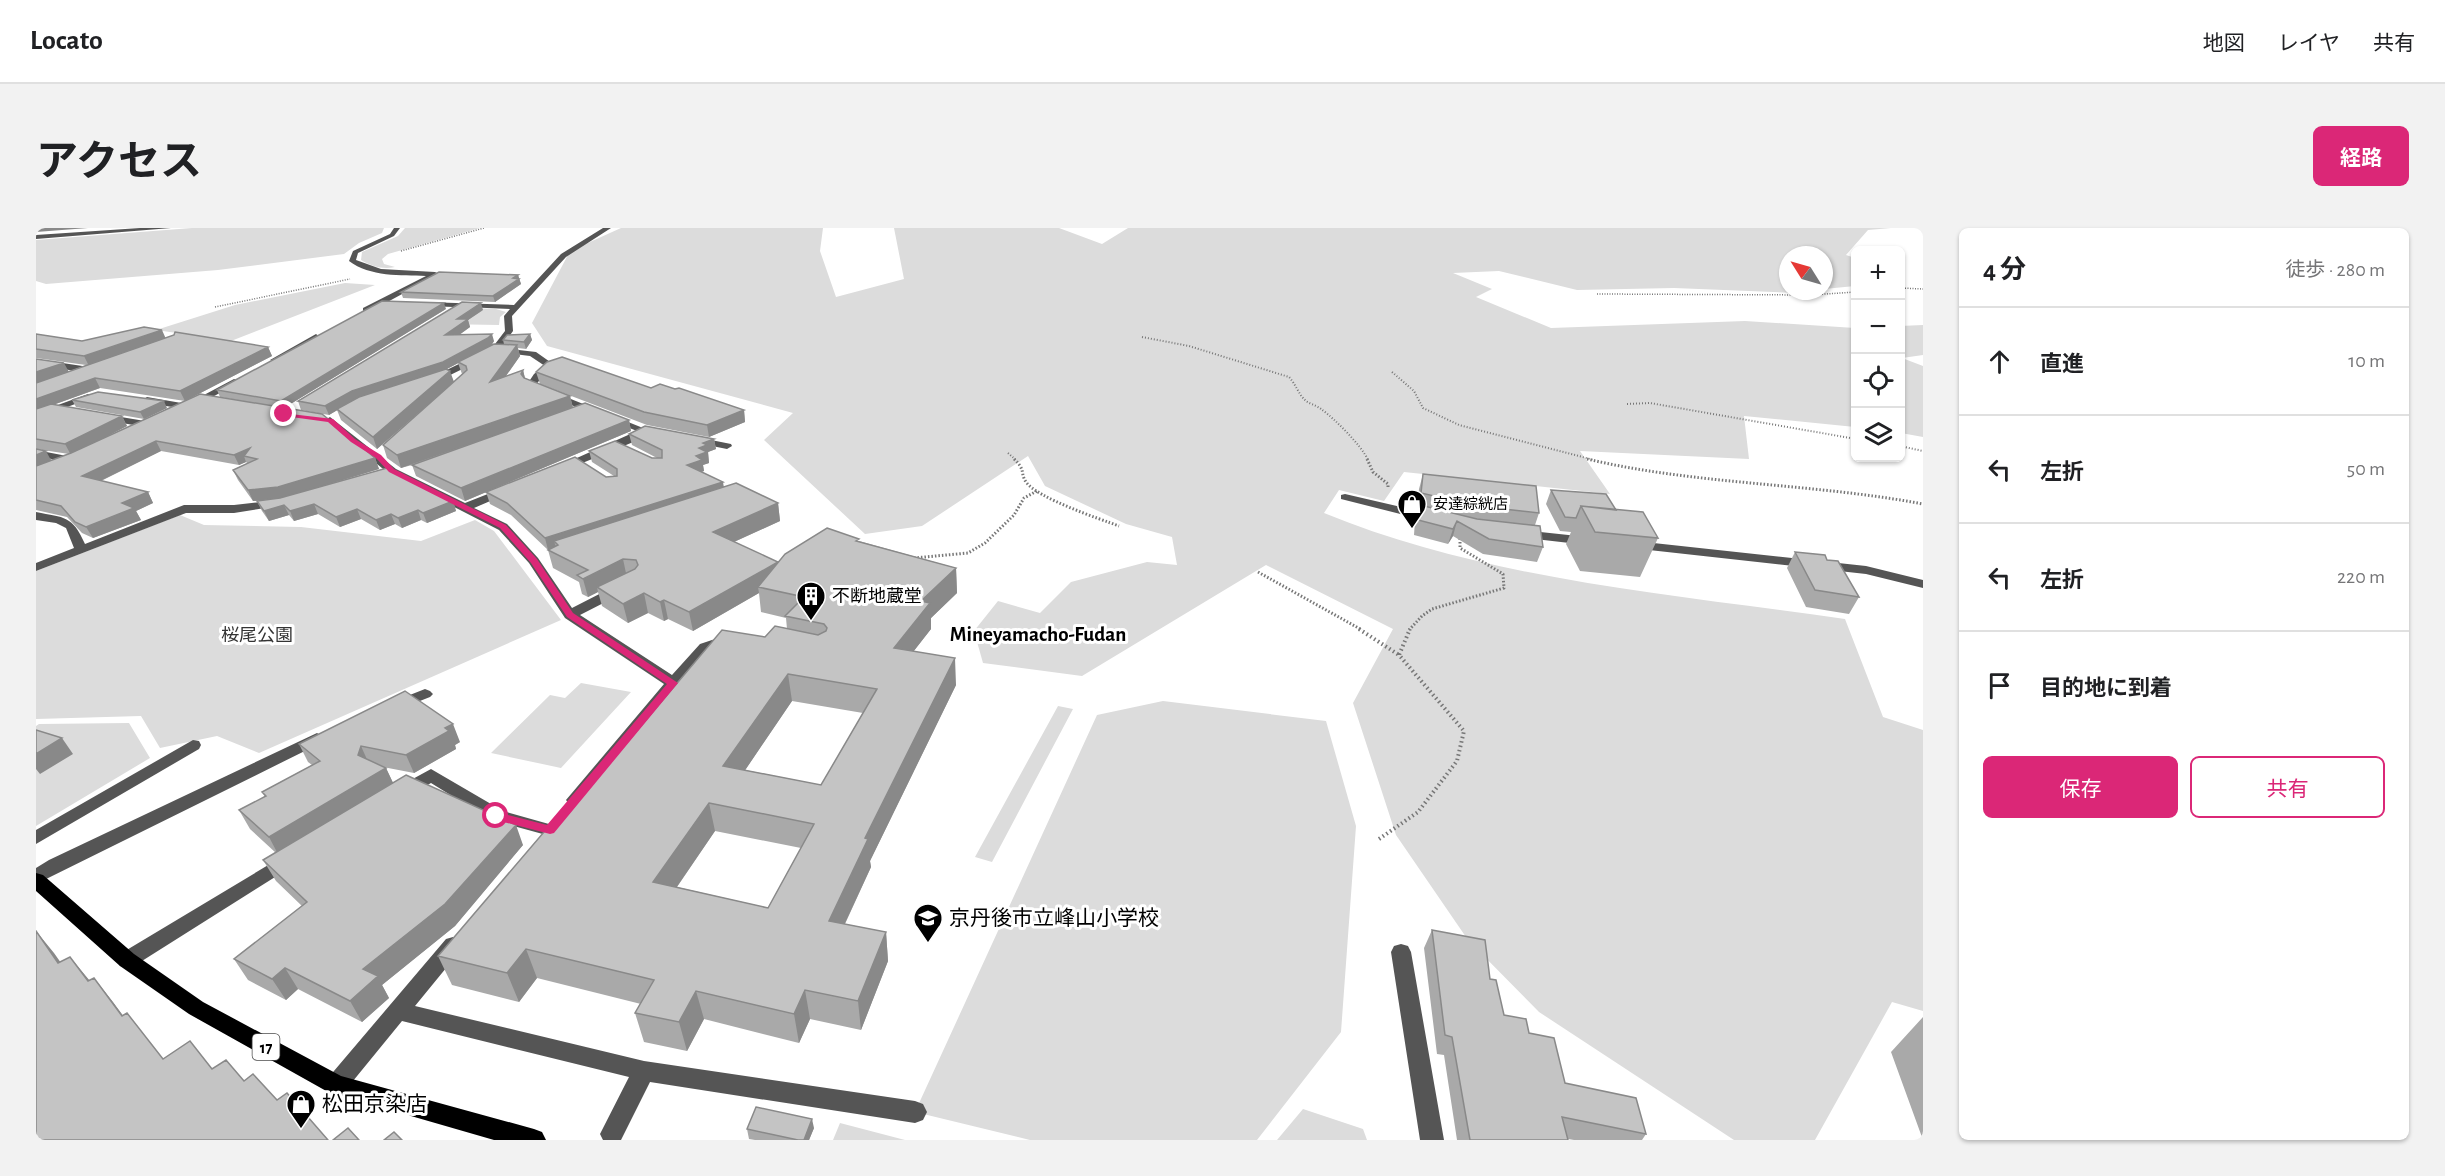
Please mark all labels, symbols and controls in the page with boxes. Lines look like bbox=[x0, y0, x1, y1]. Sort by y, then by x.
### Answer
text: Locato bbox=[30, 27, 103, 55]
text: 地図 bbox=[2203, 33, 2245, 54]
text: レイヤ bbox=[2278, 33, 2340, 54]
text: 共有 bbox=[2373, 33, 2415, 54]
button: 経路 bbox=[2313, 126, 2409, 186]
text: アクセス bbox=[36, 141, 202, 183]
north arrow bbox=[1779, 246, 1833, 300]
map controls bbox=[1851, 246, 1905, 462]
button: + bbox=[1851, 246, 1905, 300]
text: 4 分 bbox=[1983, 257, 2026, 283]
text: 徒歩 · 280 m bbox=[2285, 260, 2385, 280]
button: − bbox=[1851, 300, 1905, 354]
icon: ahead bbox=[1983, 345, 2016, 378]
text: 10 m bbox=[2348, 351, 2385, 371]
text: 直進 bbox=[2040, 353, 2084, 375]
button: locate bbox=[1851, 354, 1905, 408]
route end bbox=[270, 400, 296, 426]
button: layers bbox=[1851, 408, 1905, 462]
icon: left bbox=[1983, 453, 2016, 486]
text: 50 m bbox=[2347, 459, 2385, 479]
text: 左折 bbox=[2040, 461, 2084, 483]
shop icon: 安達綜絖店 bbox=[1396, 488, 1428, 530]
place label: 安達綜絖店 bbox=[1433, 496, 1508, 512]
icon: left bbox=[1983, 561, 2016, 594]
text: 220 m bbox=[2337, 567, 2385, 587]
text: 左折 bbox=[2040, 569, 2084, 591]
building icon: 不断地蔵堂 bbox=[795, 580, 827, 622]
place label: 不断地蔵堂 bbox=[832, 587, 922, 606]
district label: Mineyamacho-Fudan bbox=[950, 624, 1126, 645]
park label: 桜尾公園 bbox=[221, 626, 293, 645]
icon: arrive bbox=[1983, 669, 2016, 702]
text: 目的地に到着 bbox=[2040, 677, 2172, 699]
button: 保存 bbox=[1983, 756, 2178, 818]
button: 共有 bbox=[2190, 756, 2385, 818]
route start bbox=[482, 802, 508, 828]
school or university icon: 京丹後市立峰山小学校 bbox=[912, 902, 944, 944]
place label: 京丹後市立峰山小学校 bbox=[949, 907, 1159, 929]
road number: 17 bbox=[252, 1034, 280, 1060]
shop icon: 松田京染店 bbox=[285, 1088, 317, 1130]
place label: 松田京染店 bbox=[322, 1093, 427, 1115]

